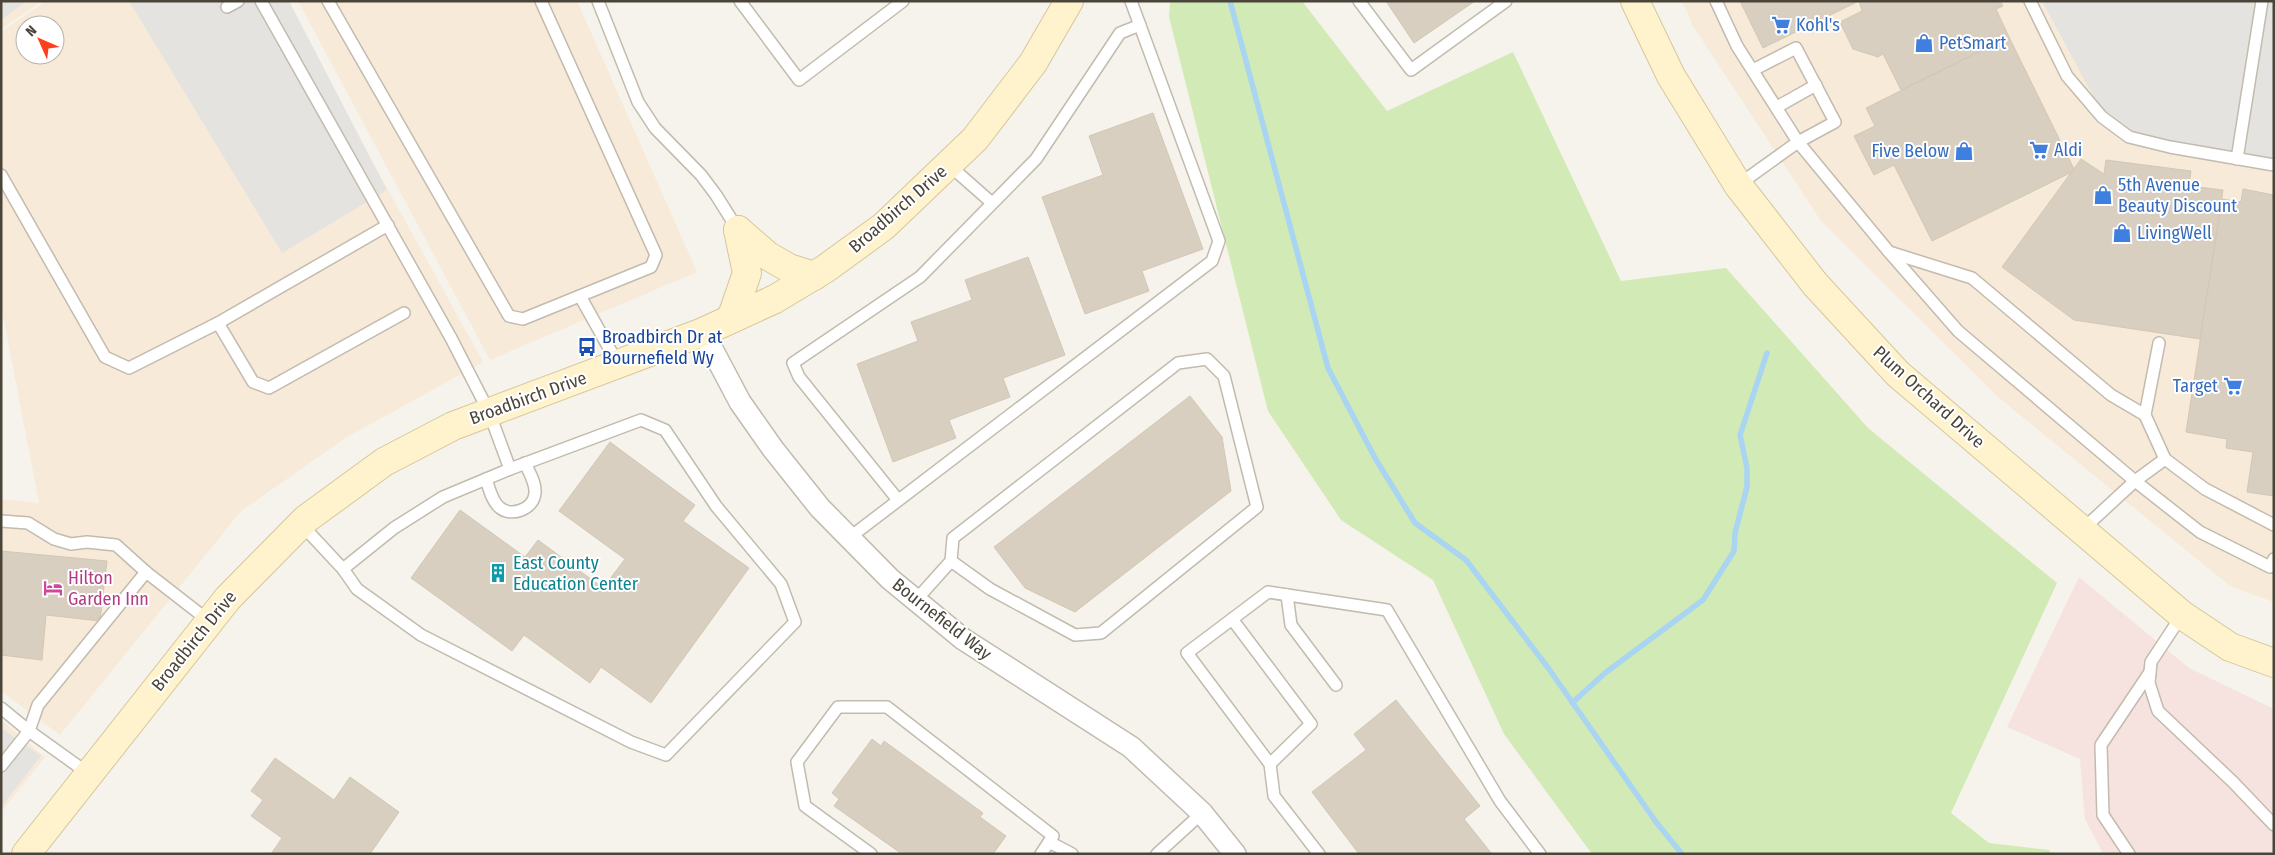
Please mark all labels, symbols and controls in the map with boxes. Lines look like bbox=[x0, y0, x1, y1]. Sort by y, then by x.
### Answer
supermarket icon: Kohl's bbox=[1770, 14, 1792, 36]
place label: Kohl's bbox=[1796, 14, 1840, 36]
north arrow bbox=[15, 15, 65, 65]
text: N bbox=[22, 22, 40, 40]
shop icon: PetSmart bbox=[1913, 32, 1935, 54]
place label: PetSmart bbox=[1939, 32, 2007, 54]
supermarket icon: Aldi bbox=[2028, 139, 2050, 161]
place label: Aldi bbox=[2054, 139, 2082, 161]
place label: Five Below bbox=[1871, 140, 1949, 162]
shop icon: Five Below bbox=[1953, 140, 1975, 162]
street label: Broadbirch Drive bbox=[844, 160, 952, 258]
place label: 5th Avenue Beauty Discount bbox=[2118, 174, 2237, 217]
shop icon: 5th Avenue Beauty Discount bbox=[2092, 184, 2114, 206]
shop icon: LivingWell bbox=[2111, 222, 2133, 244]
place label: LivingWell bbox=[2137, 222, 2212, 244]
place label: Broadbirch Dr at Bournefield Wy bbox=[602, 326, 722, 369]
bus stop icon: Broadbirch Dr at Bournefield Wy bbox=[576, 336, 598, 358]
street label: Plum Orchard Drive bbox=[1869, 341, 1989, 453]
street label: Broadbirch Drive bbox=[467, 367, 590, 429]
place label: Target bbox=[2173, 375, 2218, 397]
supermarket icon: Target bbox=[2222, 375, 2244, 397]
place label: East County Education Center bbox=[513, 552, 639, 595]
building icon: East County Education Center bbox=[487, 562, 509, 584]
place label: Hilton Garden Inn bbox=[68, 567, 149, 610]
street label: Bournefield Way bbox=[888, 573, 996, 665]
hotel icon: Hilton Garden Inn bbox=[42, 577, 64, 599]
street label: Broadbirch Drive bbox=[147, 586, 241, 696]

